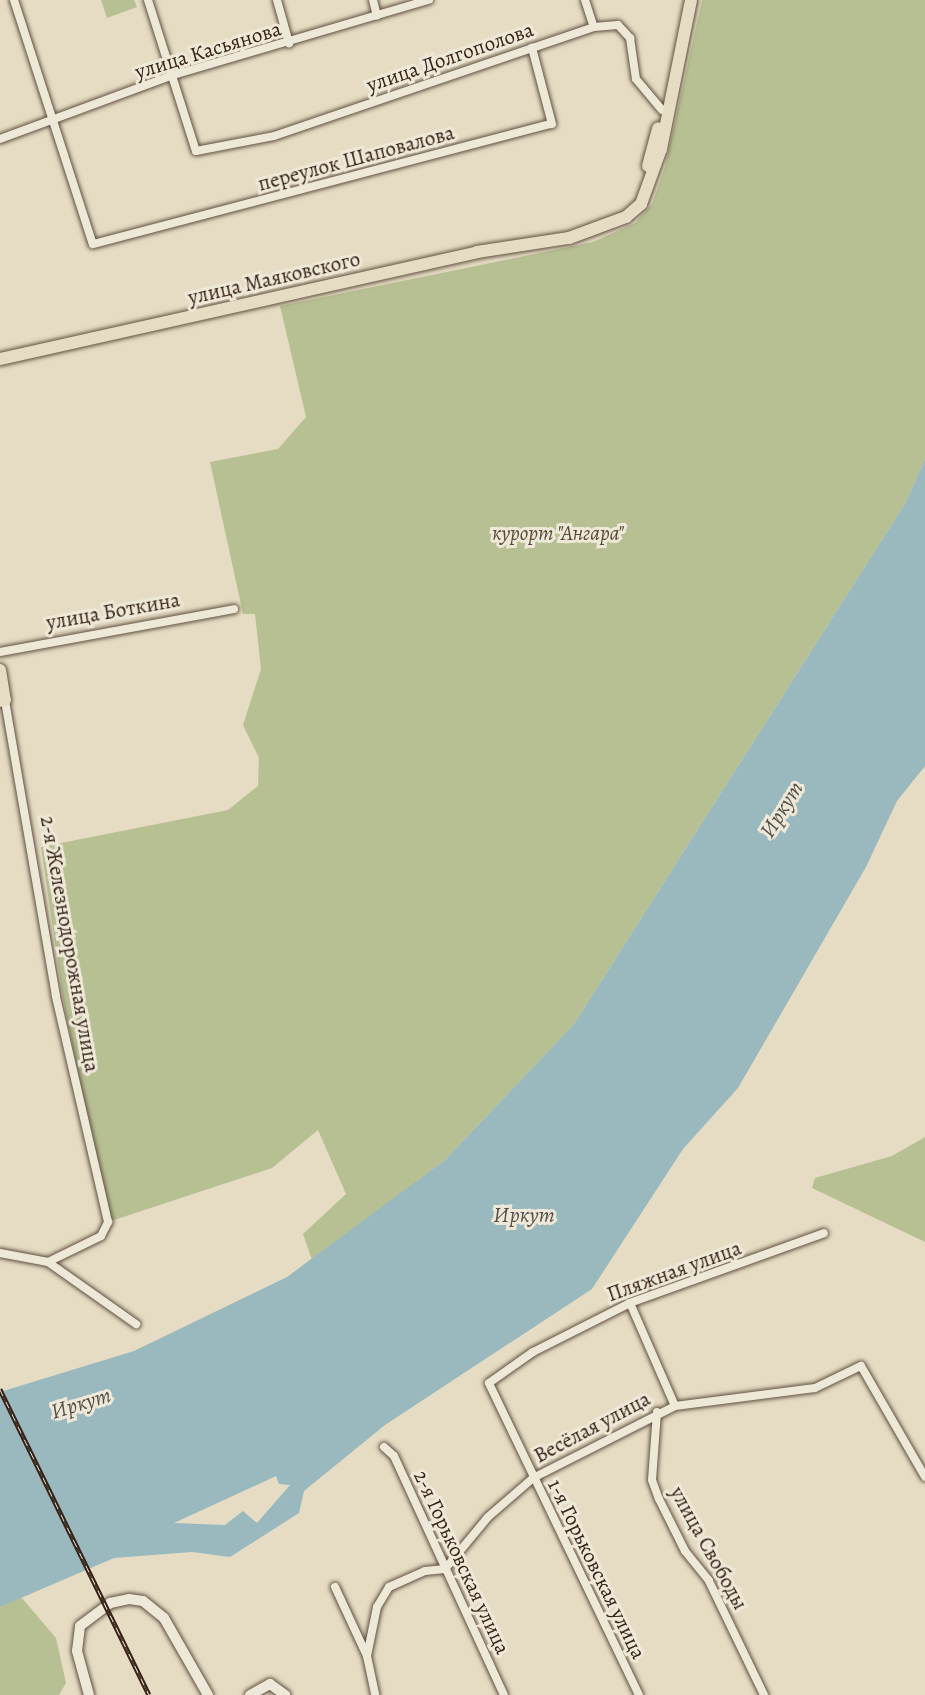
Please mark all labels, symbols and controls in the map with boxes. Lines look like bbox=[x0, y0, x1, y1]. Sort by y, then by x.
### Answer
street label: улица Касьянова bbox=[132, 16, 284, 84]
street label: улица Долгополова bbox=[363, 17, 537, 97]
street label: переулок Шаповалова bbox=[255, 120, 457, 196]
street label: улица Маяковского bbox=[186, 246, 362, 310]
park label: курорт "Ангара" bbox=[492, 520, 624, 546]
street label: улица Боткина bbox=[44, 587, 182, 635]
water label: Иркут bbox=[755, 777, 809, 843]
street label: 2-я Железнодорожная улица bbox=[35, 814, 105, 1074]
water label: Иркут bbox=[493, 1203, 555, 1229]
street label: Пляжная улица bbox=[603, 1235, 745, 1307]
water label: Иркут bbox=[48, 1382, 114, 1426]
street label: Весёлая улица bbox=[529, 1386, 655, 1468]
street label: 2-я Горьковская улица bbox=[408, 1466, 516, 1658]
street label: 1-я Горьковская улица bbox=[542, 1475, 652, 1663]
street label: улица Свободы bbox=[665, 1482, 753, 1614]

